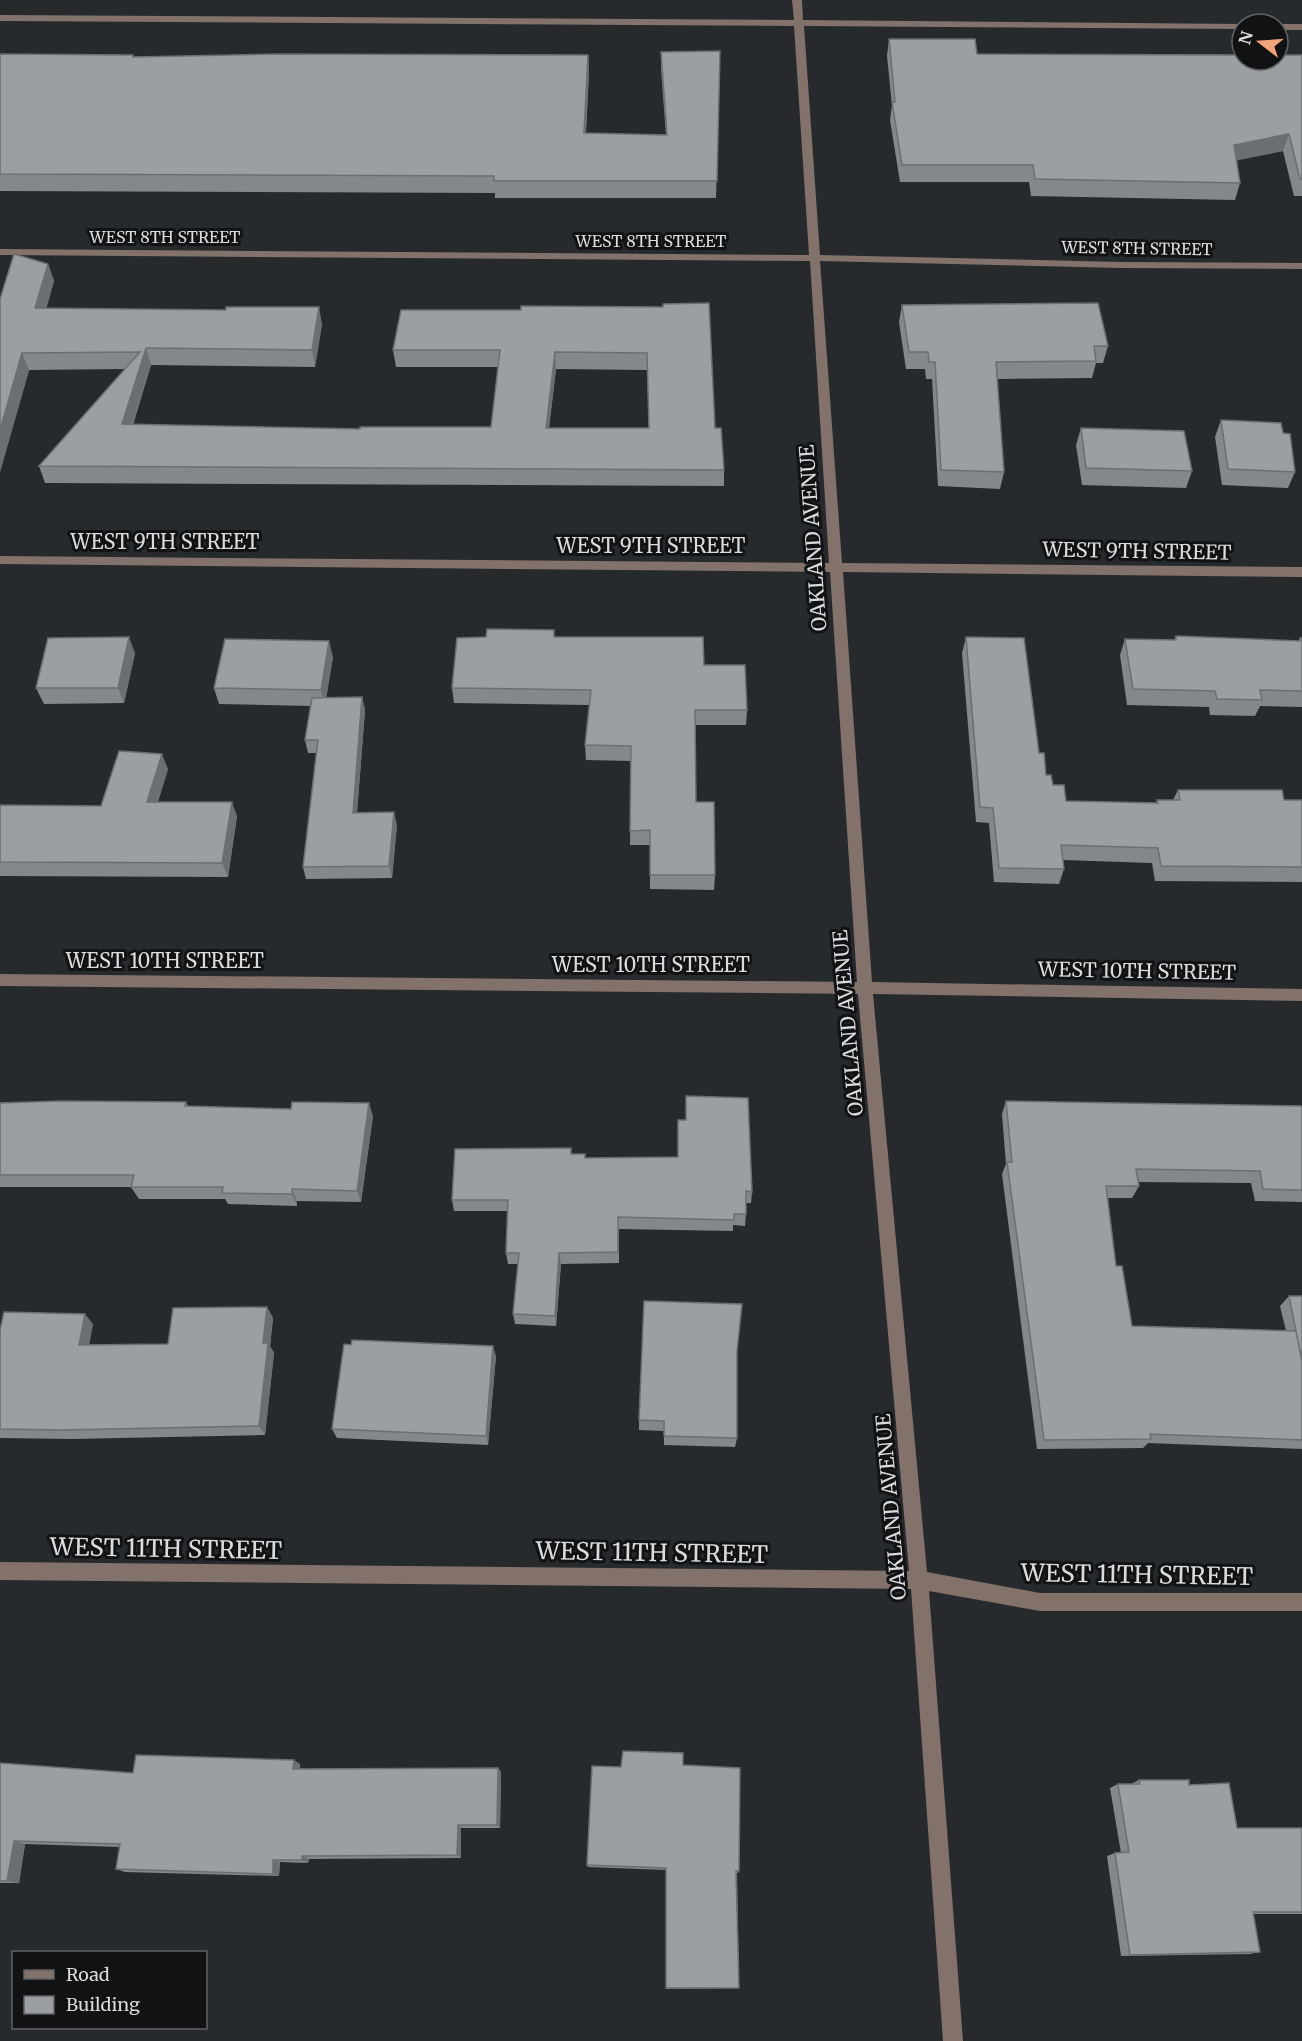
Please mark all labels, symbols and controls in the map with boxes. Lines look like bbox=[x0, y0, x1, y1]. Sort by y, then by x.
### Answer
north arrow bbox=[1230, 12, 1290, 72]
text: N bbox=[1234, 28, 1257, 47]
street label: WEST 8TH STREET bbox=[89, 227, 240, 247]
street label: WEST 8TH STREET bbox=[575, 231, 726, 251]
street label: WEST 8TH STREET bbox=[1060, 237, 1213, 259]
street label: OAKLAND AVENUE bbox=[793, 444, 831, 632]
street label: WEST 9TH STREET bbox=[69, 529, 260, 554]
street label: WEST 9TH STREET bbox=[555, 533, 746, 558]
street label: WEST 9TH STREET bbox=[1041, 536, 1232, 565]
street label: OAKLAND AVENUE bbox=[827, 929, 868, 1117]
street label: WEST 10TH STREET bbox=[65, 948, 264, 973]
street label: WEST 10TH STREET bbox=[551, 952, 750, 977]
street label: WEST 10TH STREET bbox=[1037, 956, 1236, 985]
street label: OAKLAND AVENUE bbox=[870, 1413, 911, 1601]
street label: WEST 11TH STREET bbox=[49, 1531, 283, 1566]
street label: WEST 11TH STREET bbox=[535, 1535, 769, 1570]
street label: WEST 11TH STREET bbox=[1020, 1557, 1254, 1592]
legend bbox=[12, 1951, 207, 2029]
text: Road bbox=[66, 1963, 110, 1986]
text: Building bbox=[66, 1993, 140, 2016]

